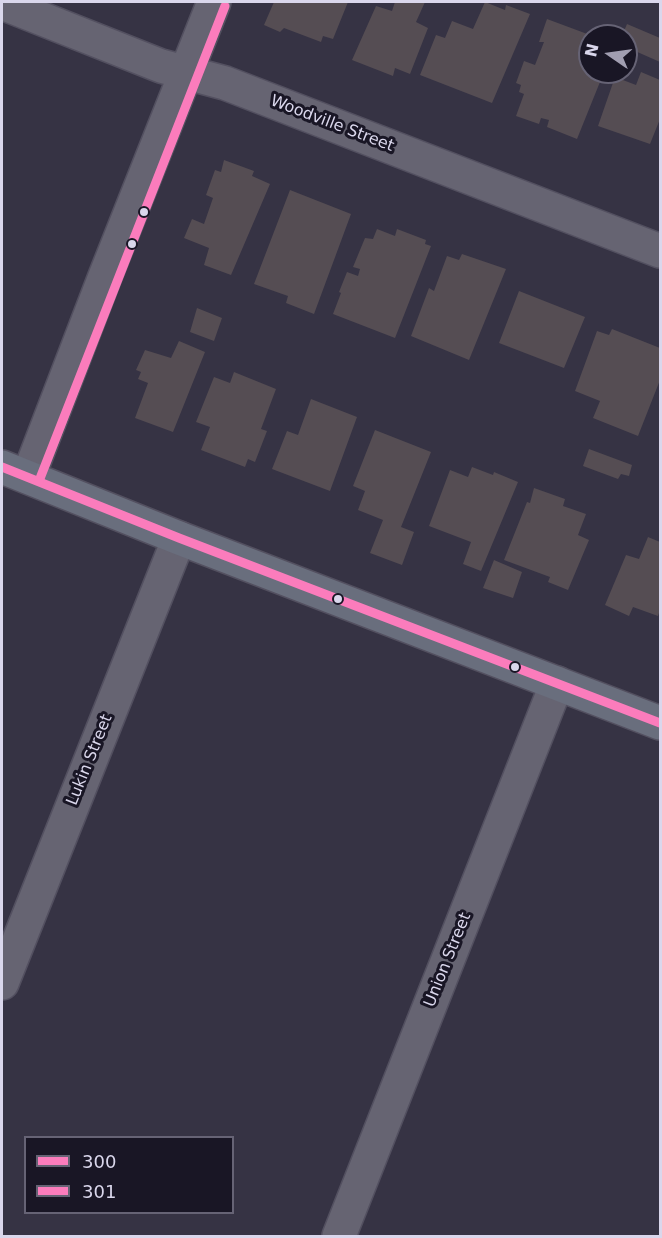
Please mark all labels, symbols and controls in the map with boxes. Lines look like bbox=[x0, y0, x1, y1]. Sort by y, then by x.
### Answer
north arrow bbox=[578, 24, 638, 84]
text: N bbox=[581, 42, 603, 59]
street label: Woodville Street bbox=[267, 92, 397, 156]
unlabelled marker bbox=[138, 206, 150, 218]
unlabelled marker bbox=[126, 238, 138, 250]
unlabelled marker bbox=[332, 593, 344, 605]
unlabelled marker bbox=[509, 661, 521, 673]
street label: Lukin Street bbox=[63, 712, 117, 808]
street label: Union Street bbox=[420, 910, 476, 1010]
legend bbox=[24, 1136, 234, 1214]
text: 300 bbox=[82, 1151, 116, 1172]
text: 301 bbox=[82, 1181, 116, 1202]

